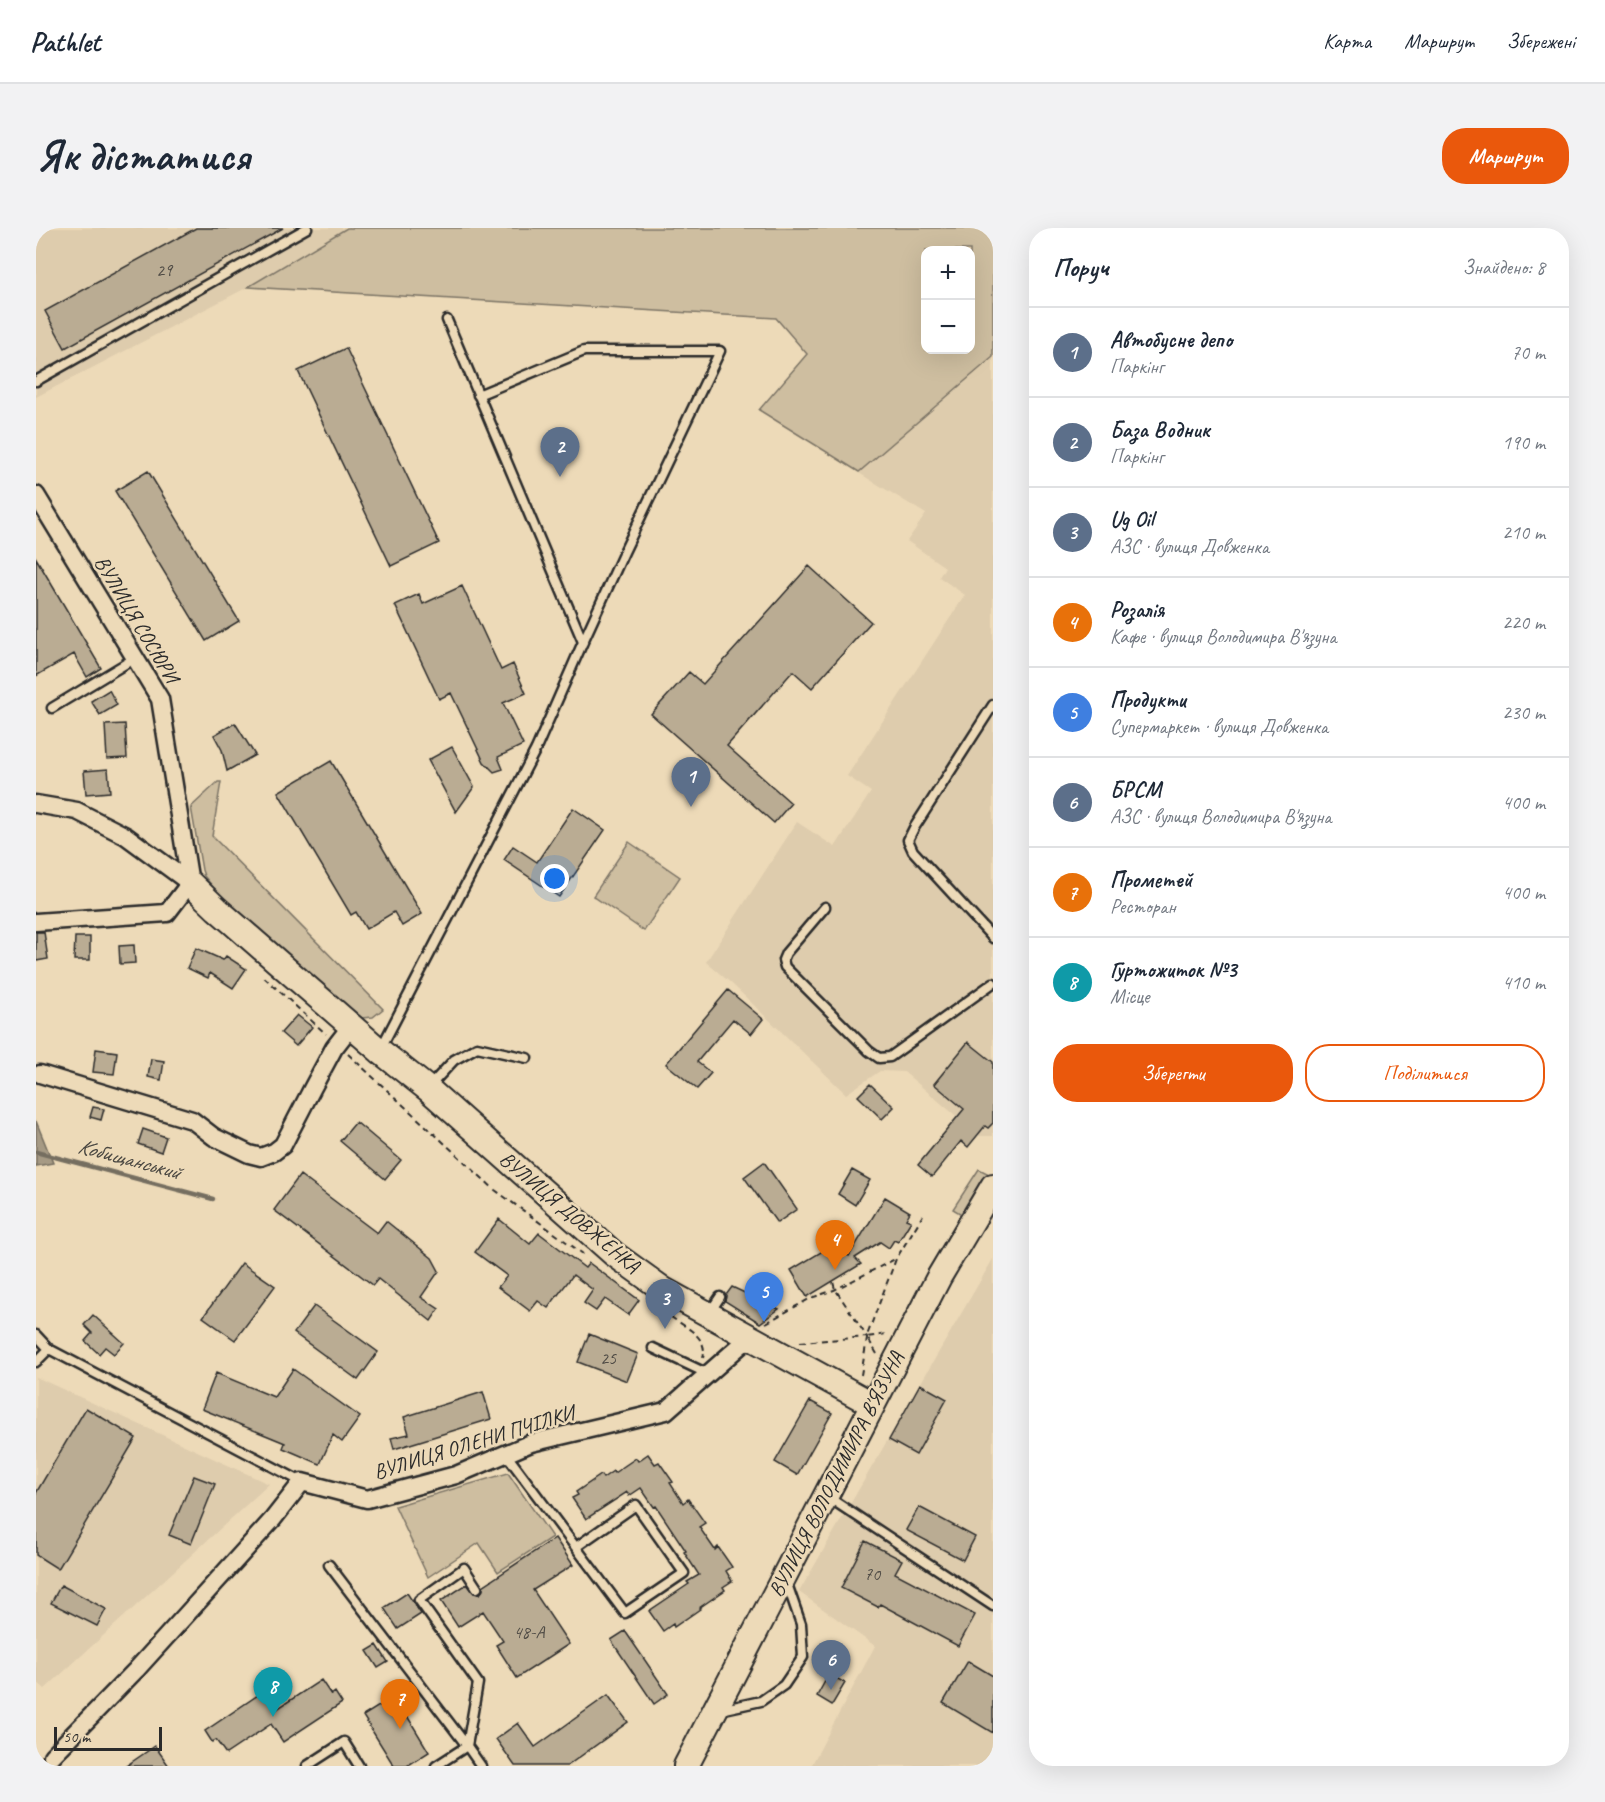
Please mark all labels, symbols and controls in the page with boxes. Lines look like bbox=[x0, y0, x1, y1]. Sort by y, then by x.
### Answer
text: Pathlet bbox=[30, 24, 100, 59]
text: Карта bbox=[1323, 28, 1371, 54]
text: Маршрут bbox=[1404, 28, 1474, 54]
text: Збережені bbox=[1507, 28, 1575, 54]
button: Маршрут bbox=[1442, 128, 1569, 184]
text: Як дістатися bbox=[36, 130, 250, 183]
map controls bbox=[921, 246, 975, 354]
button: + bbox=[921, 246, 975, 300]
text: Поруч bbox=[1053, 251, 1109, 284]
text: Знайдено: 8 bbox=[1463, 255, 1545, 280]
house number: 29 bbox=[156, 259, 174, 281]
button: − bbox=[921, 300, 975, 354]
text: Автобусне депо bbox=[1110, 326, 1232, 354]
text: 1 bbox=[1068, 340, 1077, 365]
text: 70 m bbox=[1511, 340, 1545, 365]
text: Паркінг bbox=[1110, 354, 1163, 379]
text: База Водник bbox=[1110, 416, 1209, 444]
pin: 2 bbox=[540, 428, 580, 477]
text: 2 bbox=[1068, 430, 1077, 455]
text: 190 m bbox=[1502, 430, 1545, 455]
text: Паркінг bbox=[1110, 444, 1163, 469]
text: Ug Oil bbox=[1110, 506, 1154, 534]
text: 3 bbox=[1068, 520, 1077, 545]
text: 210 m bbox=[1502, 520, 1545, 545]
text: АЗС · вулиця Довженка bbox=[1110, 534, 1269, 559]
street label: ВУЛИЦЯ СОСЮРИ bbox=[89, 551, 187, 690]
text: Розалія bbox=[1110, 596, 1164, 624]
text: 4 bbox=[1068, 610, 1077, 635]
text: 220 m bbox=[1502, 610, 1545, 635]
text: Кафе · вулиця Володимира В'язуна bbox=[1110, 624, 1337, 649]
text: Продукти bbox=[1110, 686, 1186, 714]
text: 5 bbox=[1068, 700, 1077, 725]
text: 230 m bbox=[1502, 700, 1545, 725]
text: Супермаркет · вулиця Довженка bbox=[1110, 714, 1328, 739]
pin: 1 bbox=[672, 758, 710, 807]
text: БРСМ bbox=[1110, 776, 1161, 804]
text: 6 bbox=[1068, 790, 1077, 815]
text: 400 m bbox=[1502, 790, 1545, 815]
text: АЗС · вулиця Володимира В'язуна bbox=[1110, 804, 1331, 829]
your location bbox=[540, 864, 569, 893]
text: Прометей bbox=[1110, 866, 1192, 894]
text: 7 bbox=[1068, 880, 1077, 905]
text: 400 m bbox=[1502, 880, 1545, 905]
text: Ресторан bbox=[1110, 894, 1176, 919]
text: Гуртожиток №3 bbox=[1110, 956, 1237, 984]
text: 8 bbox=[1068, 970, 1077, 995]
text: 410 m bbox=[1502, 970, 1545, 995]
text: Місце bbox=[1110, 984, 1150, 1009]
button: Зберегти bbox=[1053, 1044, 1293, 1102]
button: Поділитися bbox=[1305, 1044, 1545, 1102]
water label: Кобищанський bbox=[75, 1132, 188, 1187]
street label: ВУЛИЦЯ ДОВЖЕНКА bbox=[494, 1146, 646, 1279]
pin: 4 bbox=[816, 1220, 854, 1270]
pin: 5 bbox=[744, 1272, 784, 1322]
pin: 3 bbox=[646, 1280, 684, 1329]
house number: 25 bbox=[600, 1347, 617, 1369]
street label: ВУЛИЦЯ ВОЛОДИМИРА В'ЯЗУНА bbox=[763, 1347, 909, 1601]
street label: ВУЛИЦЯ ОЛЕНИ ПЧІЛКИ bbox=[370, 1398, 581, 1485]
house number: 70 bbox=[864, 1563, 882, 1585]
house number: 48-А bbox=[513, 1621, 546, 1643]
pin: 6 bbox=[812, 1640, 850, 1690]
pin: 8 bbox=[254, 1668, 292, 1717]
pin: 7 bbox=[380, 1680, 420, 1729]
scale bar bbox=[54, 1724, 162, 1752]
text: 50 m bbox=[63, 1727, 90, 1747]

